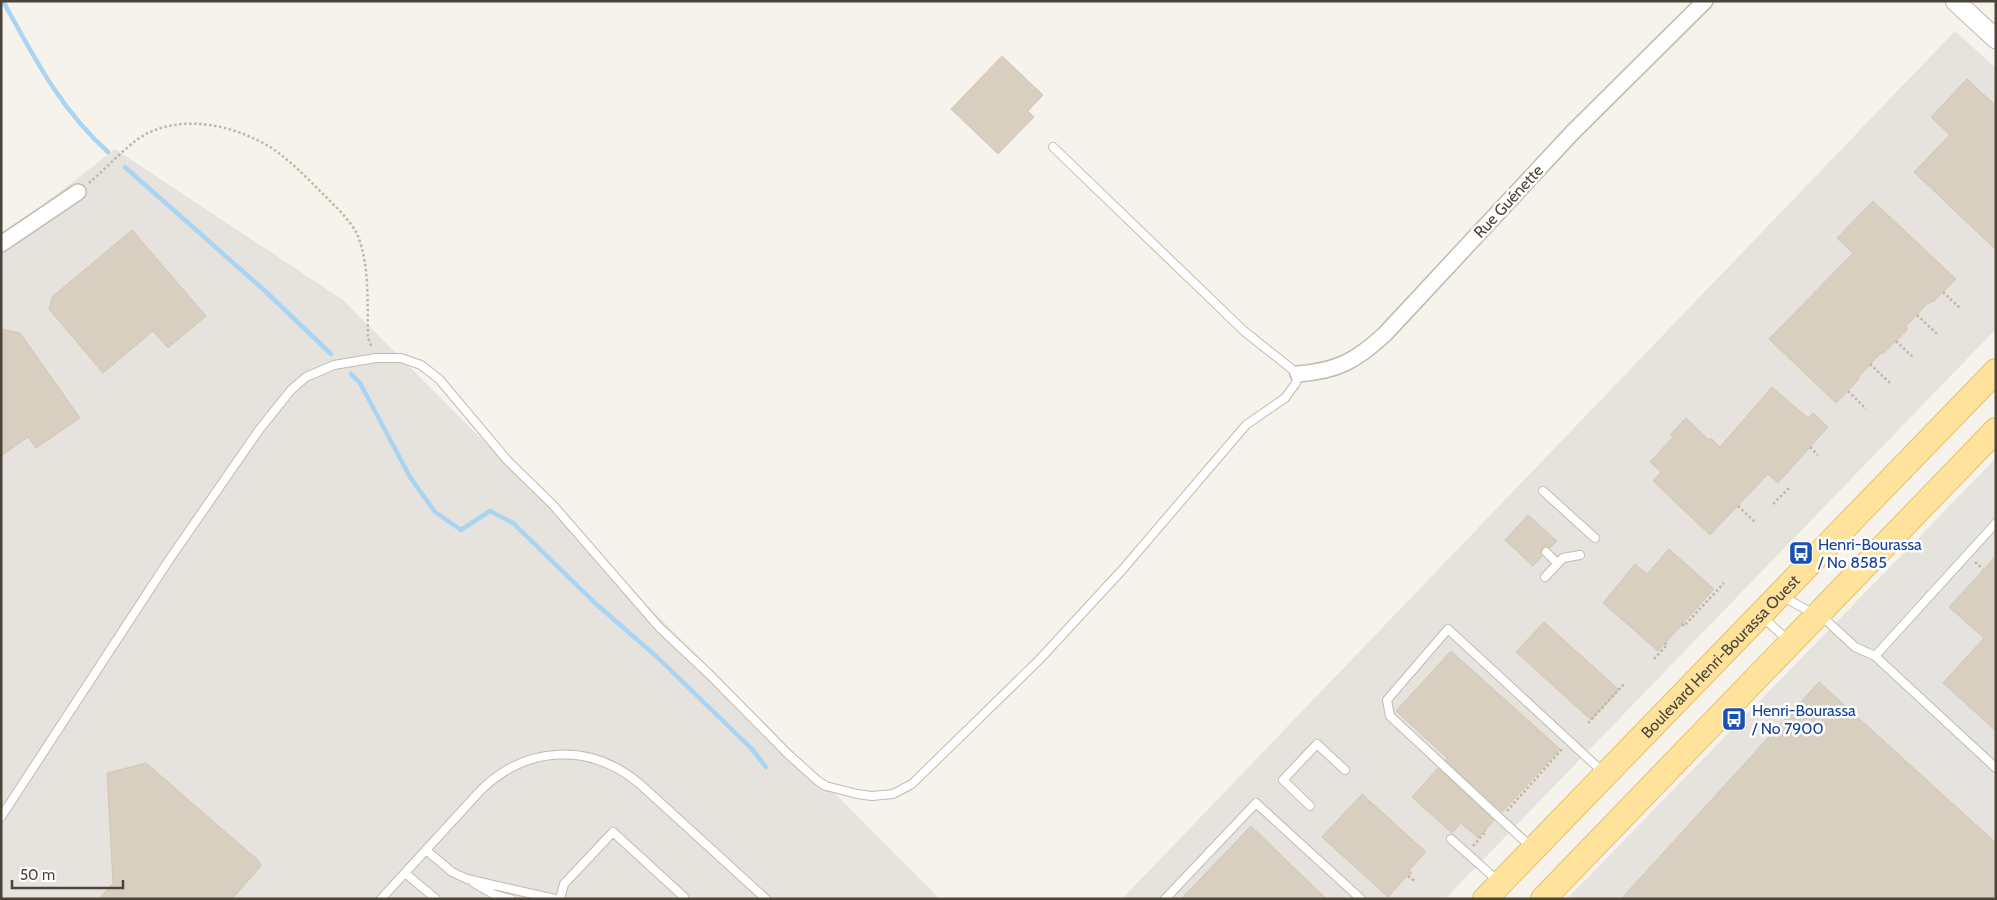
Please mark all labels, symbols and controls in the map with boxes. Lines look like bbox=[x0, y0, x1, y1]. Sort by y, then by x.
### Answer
street label: Rue Guénette bbox=[1470, 161, 1547, 242]
place label: Henri-Bourassa / No 8585 bbox=[1817, 535, 1922, 572]
bus stop icon: Henri-Bourassa / No 8585 bbox=[1788, 540, 1814, 566]
street label: Boulevard Henri-Bourassa Ouest bbox=[1637, 570, 1804, 742]
place label: Henri-Bourassa / No 7900 bbox=[1751, 701, 1856, 738]
bus stop icon: Henri-Bourassa / No 7900 bbox=[1721, 706, 1747, 732]
scale bar bbox=[12, 858, 124, 890]
text: 50 m bbox=[20, 866, 55, 884]

